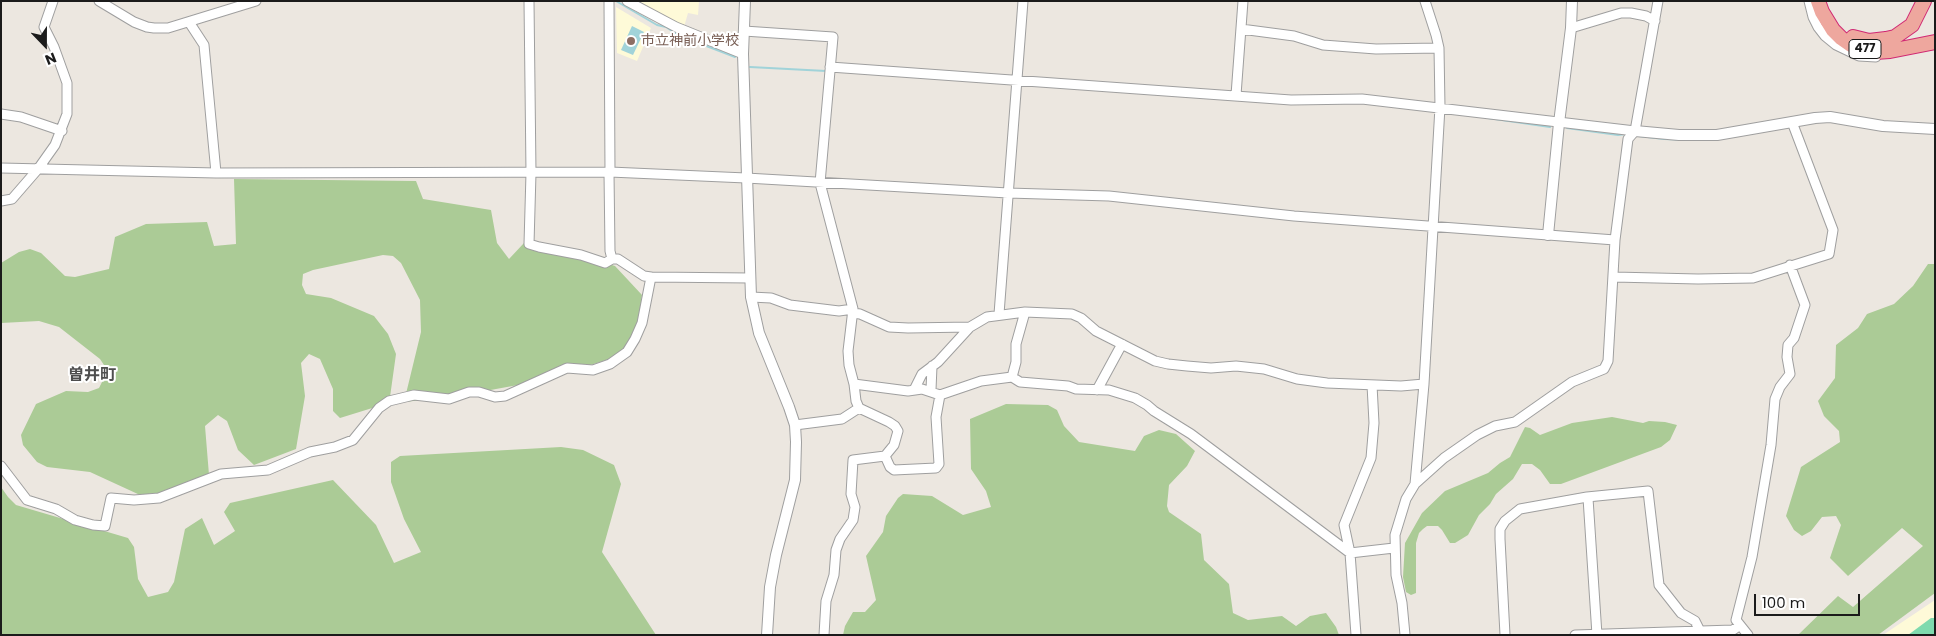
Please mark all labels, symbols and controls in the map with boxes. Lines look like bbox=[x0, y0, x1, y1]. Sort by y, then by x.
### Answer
north arrow bbox=[20, 20, 70, 70]
place label: 市立神前小学校 bbox=[641, 33, 739, 49]
marker: 市立神前小学校 bbox=[625, 35, 637, 47]
road number: 477 bbox=[1849, 40, 1881, 59]
text: N bbox=[42, 48, 59, 70]
district label: 曽井町 bbox=[68, 366, 116, 386]
scale bar bbox=[1756, 584, 1862, 616]
text: 100 m bbox=[1762, 592, 1805, 613]

